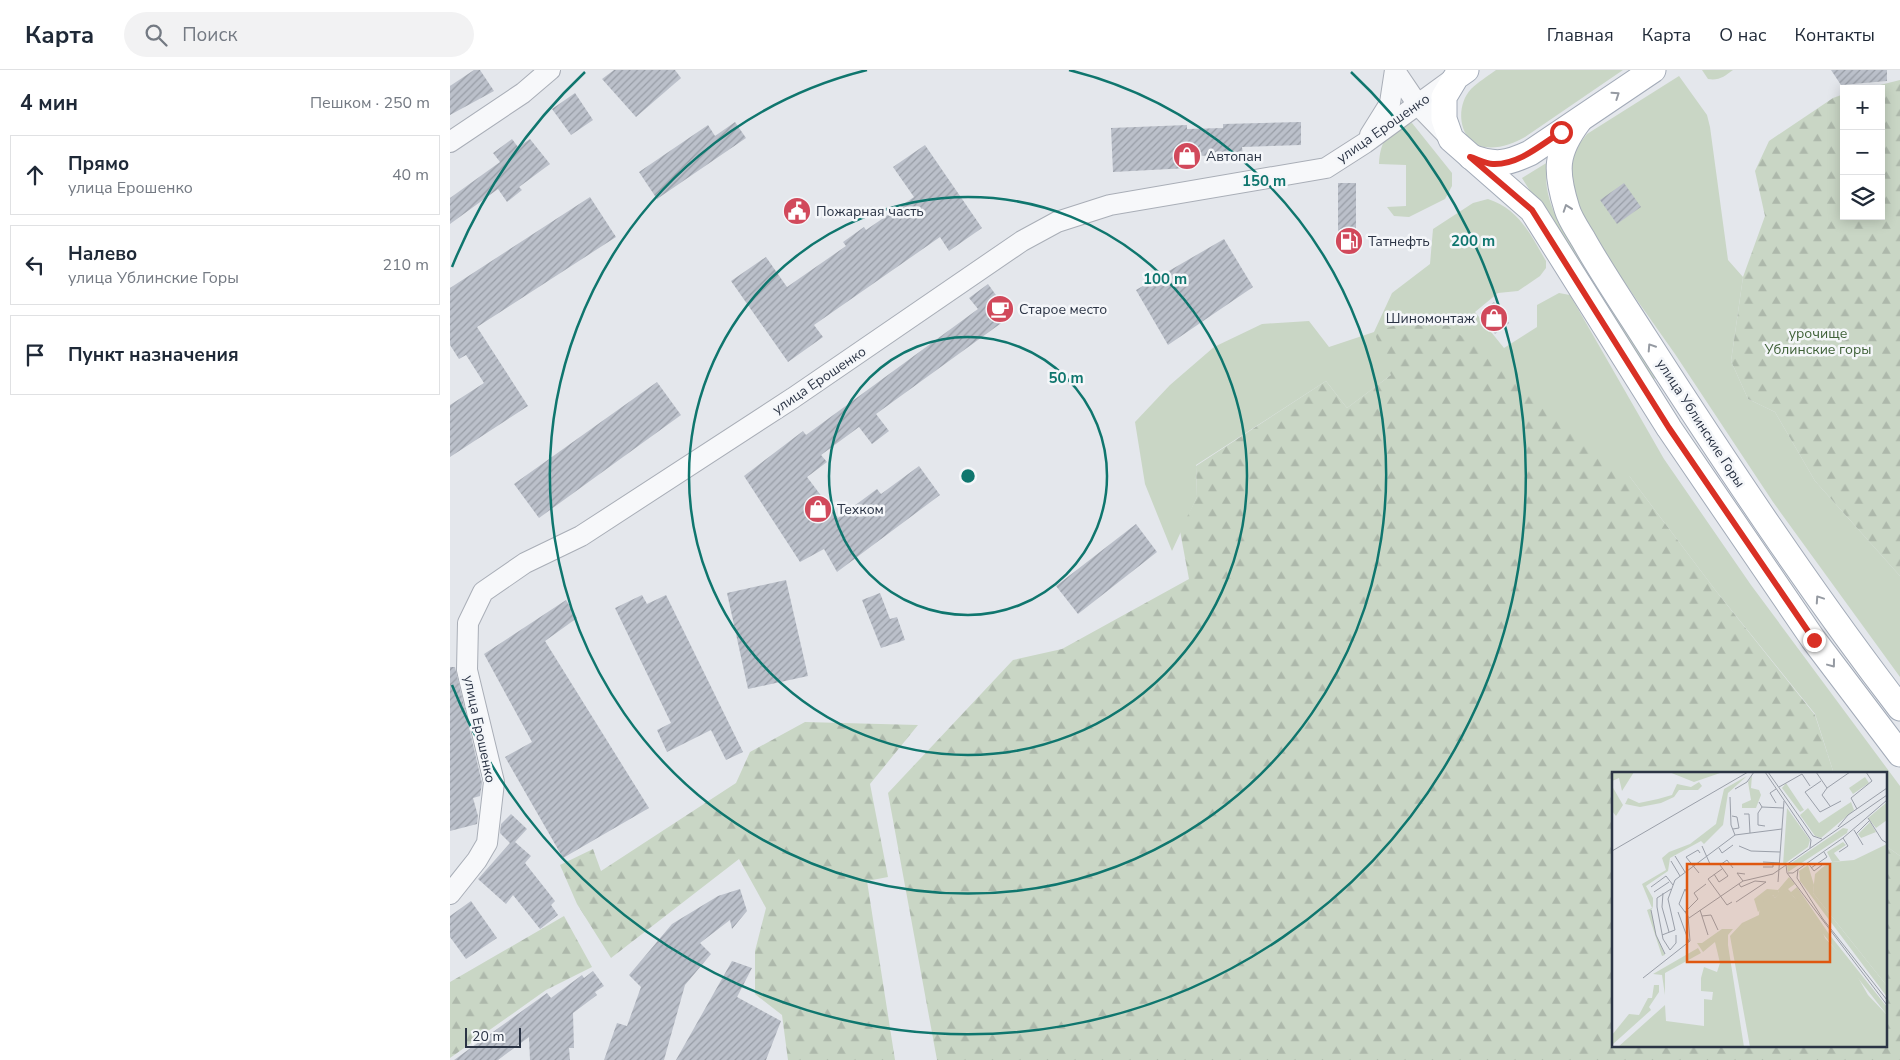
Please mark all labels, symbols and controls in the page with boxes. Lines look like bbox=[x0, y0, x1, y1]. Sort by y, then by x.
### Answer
search box bbox=[124, 12, 474, 57]
text: Карта bbox=[25, 19, 94, 51]
icon: search bbox=[142, 21, 170, 49]
text: Поиск bbox=[182, 22, 237, 48]
text: Главная bbox=[1547, 23, 1614, 47]
text: Карта bbox=[1642, 23, 1691, 47]
text: О нас bbox=[1719, 23, 1767, 47]
text: Контакты bbox=[1795, 23, 1875, 47]
map controls bbox=[1840, 85, 1885, 220]
button: + bbox=[1840, 85, 1885, 130]
text: 4 мин bbox=[20, 89, 78, 117]
street label: улица Ерошенко bbox=[1333, 89, 1434, 168]
text: Пешком · 250 m bbox=[310, 92, 430, 114]
one-way arrow bbox=[1610, 92, 1619, 101]
route start bbox=[1550, 121, 1573, 144]
button: − bbox=[1840, 130, 1885, 175]
shop icon: Автопан bbox=[1172, 141, 1202, 171]
place label: Автопан bbox=[1206, 147, 1262, 166]
text: Прямо bbox=[68, 151, 129, 177]
icon: ahead bbox=[21, 161, 49, 189]
text: 40 m bbox=[392, 164, 429, 186]
text: 150 m bbox=[1242, 171, 1286, 191]
button: layers bbox=[1840, 175, 1885, 220]
text: улица Ерошенко bbox=[68, 177, 193, 199]
public building icon: Пожарная часть bbox=[782, 196, 812, 226]
place label: Пожарная часть bbox=[816, 202, 924, 221]
one-way arrow bbox=[1563, 204, 1573, 213]
fuel station icon: Татнефть bbox=[1334, 226, 1364, 256]
text: 200 m bbox=[1451, 231, 1495, 251]
place label: Татнефть bbox=[1368, 232, 1430, 251]
text: Налево bbox=[68, 241, 137, 267]
icon: left bbox=[21, 251, 49, 279]
text: 210 m bbox=[382, 254, 429, 276]
text: улица Ублинские Горы bbox=[68, 267, 239, 289]
text: 100 m bbox=[1143, 269, 1187, 289]
cafe icon: Старое место bbox=[985, 294, 1015, 324]
place label: Старое место bbox=[1019, 300, 1107, 319]
shop icon: Шиномонтаж bbox=[1479, 303, 1509, 333]
place label: Шиномонтаж bbox=[1386, 309, 1475, 328]
park label: урочище Ублинские горы bbox=[1763, 324, 1872, 359]
icon: arrive bbox=[21, 341, 49, 369]
text: Пункт назначения bbox=[68, 342, 239, 368]
street label: улица Ерошенко bbox=[769, 342, 870, 419]
one-way arrow bbox=[1648, 343, 1657, 353]
street label: улица Ублинские Горы bbox=[1652, 355, 1749, 491]
text: 50 m bbox=[1048, 368, 1084, 388]
centre of rings bbox=[959, 467, 977, 485]
shop icon: Техком bbox=[803, 494, 833, 524]
place label: Техком bbox=[837, 500, 884, 519]
one-way arrow bbox=[1816, 595, 1825, 605]
route end bbox=[1803, 629, 1826, 652]
one-way arrow bbox=[1826, 658, 1835, 668]
street label: улица Ерошенко bbox=[459, 674, 500, 785]
inset map bbox=[1612, 772, 1888, 1048]
scale bar bbox=[465, 1025, 521, 1048]
text: 20 m bbox=[472, 1027, 504, 1046]

